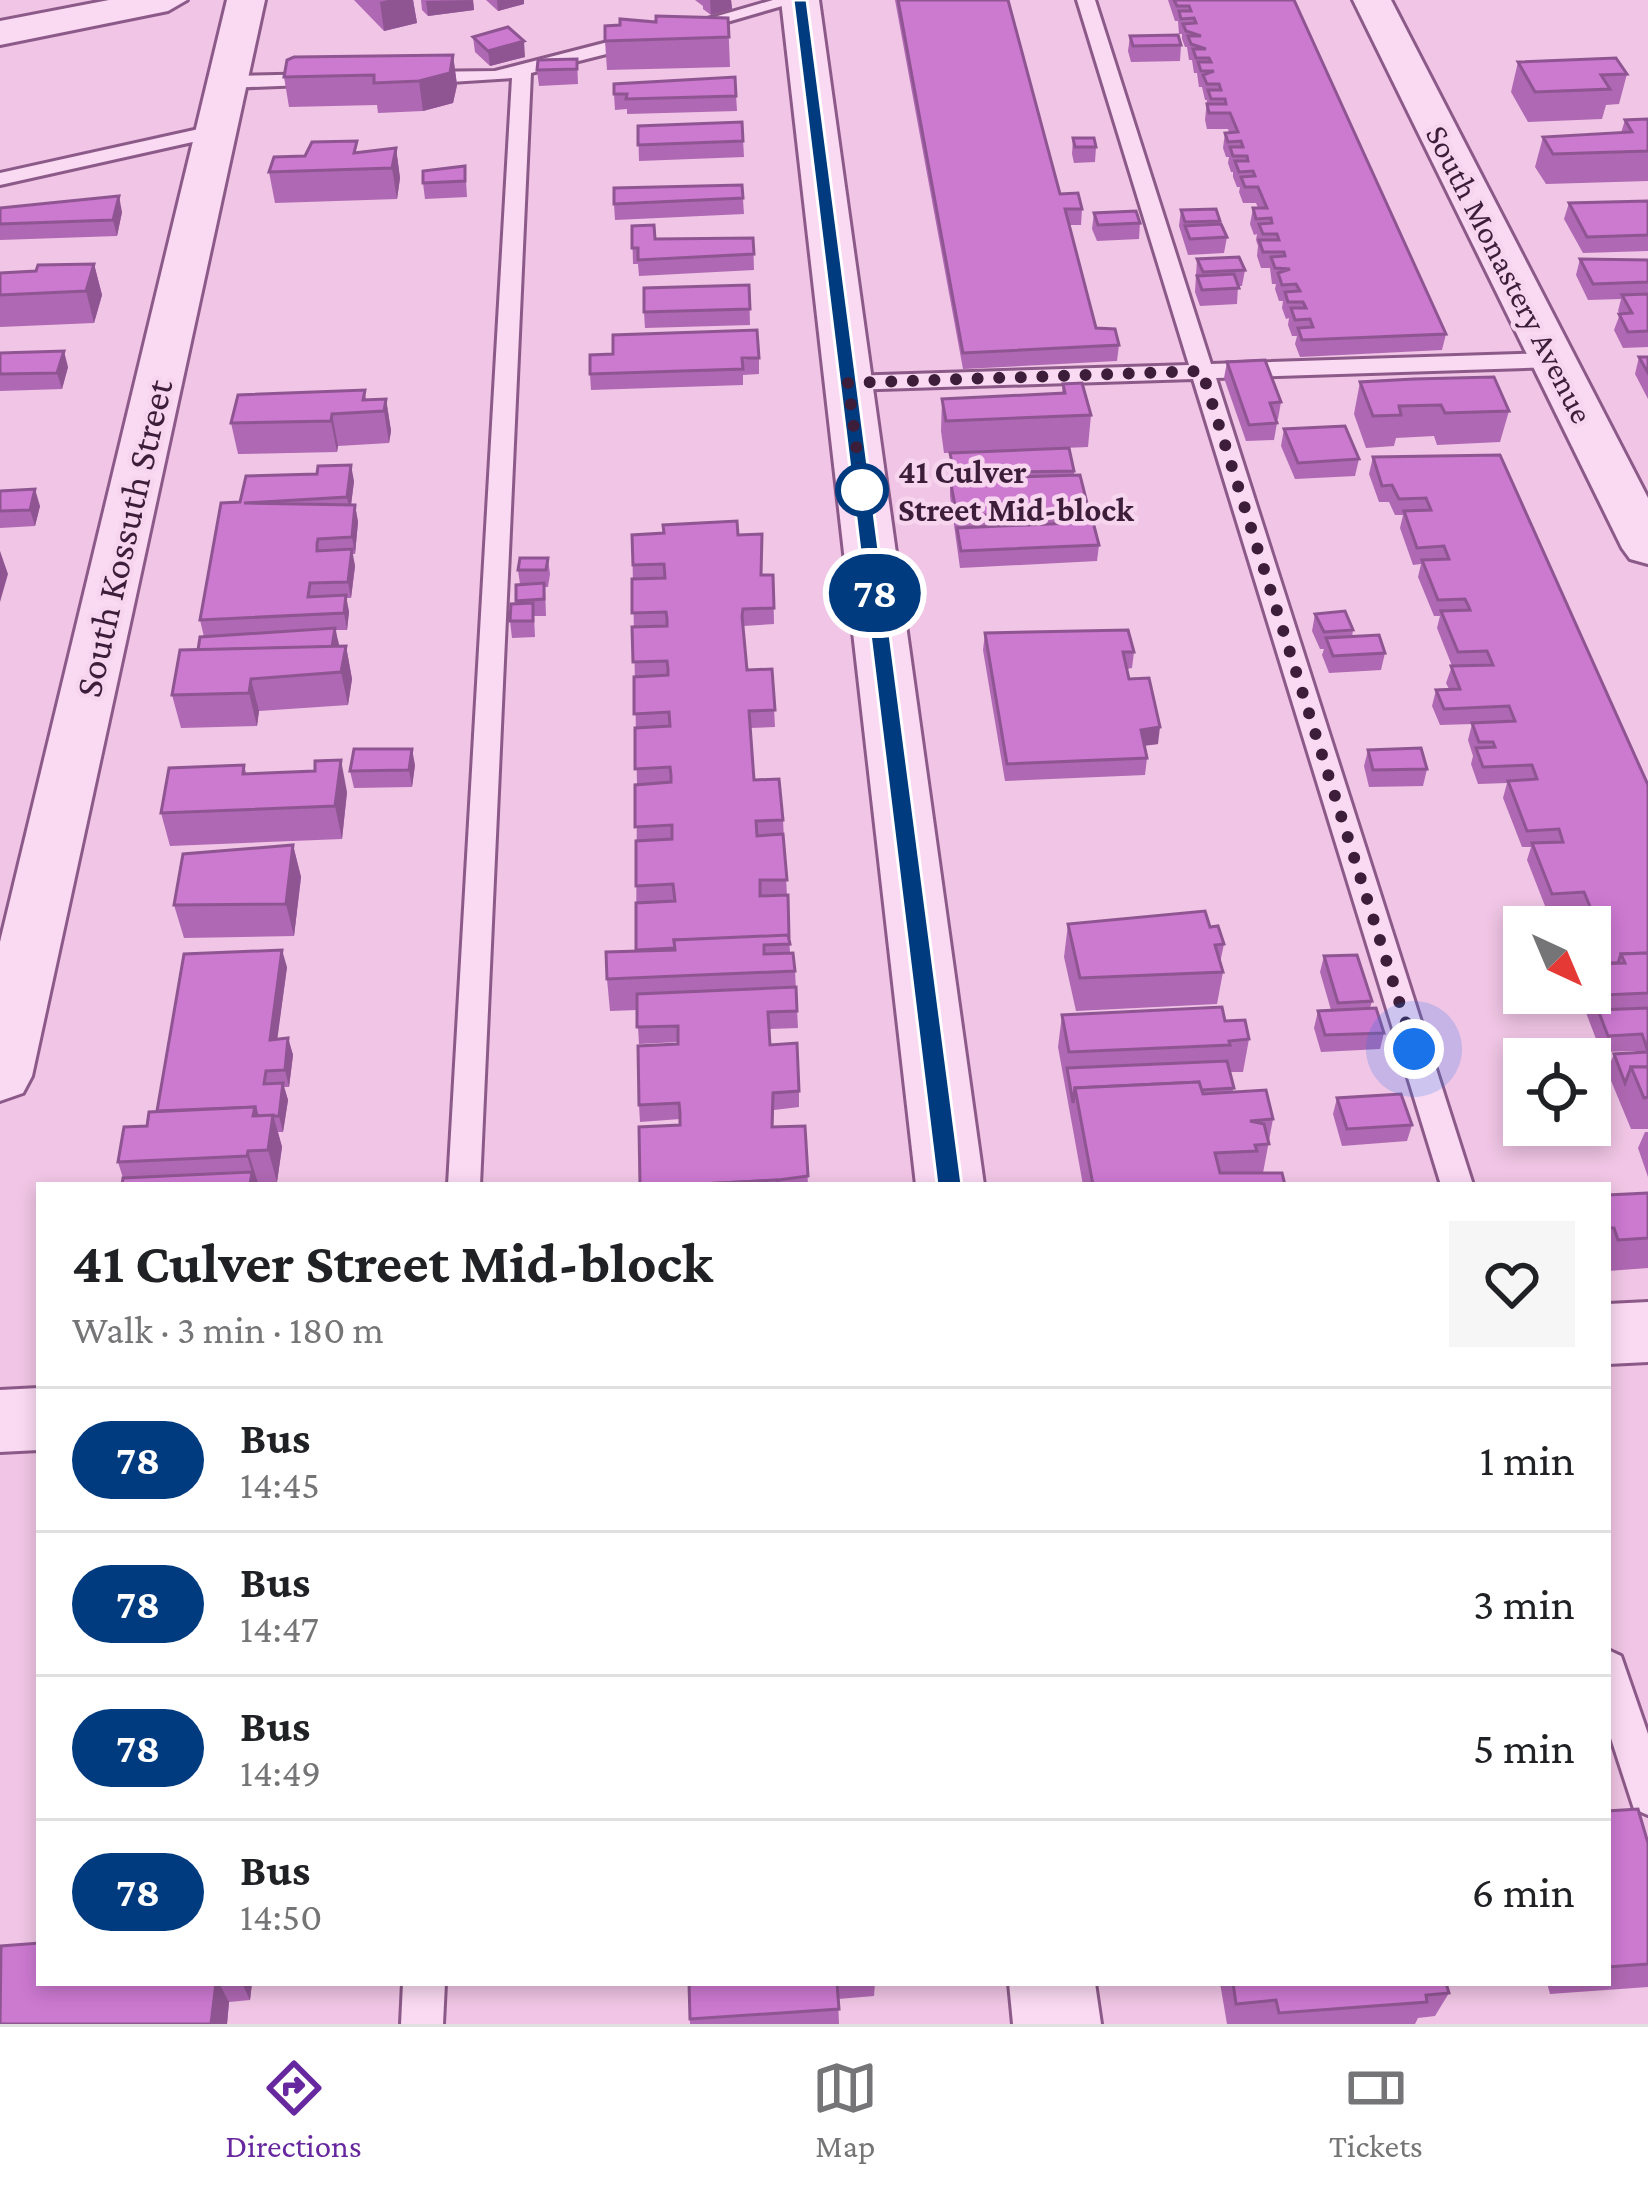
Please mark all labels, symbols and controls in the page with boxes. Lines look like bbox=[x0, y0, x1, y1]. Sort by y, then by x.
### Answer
street label: South Monastery Avenue bbox=[1419, 119, 1601, 429]
street label: South Kossuth Street bbox=[66, 374, 181, 701]
place label: 41 Culver Street Mid-block bbox=[898, 453, 1135, 528]
marker: 41 Culver Street Mid-block bbox=[837, 465, 887, 515]
line badge: 78 bbox=[821, 554, 929, 632]
text: 78 bbox=[853, 569, 897, 616]
north arrow bbox=[1503, 906, 1611, 1014]
map controls bbox=[1503, 906, 1611, 1146]
your location bbox=[1384, 1019, 1444, 1079]
button: locate bbox=[1503, 1038, 1611, 1146]
button: heart bbox=[1449, 1221, 1575, 1347]
text: 41 Culver Street Mid-block bbox=[72, 1231, 713, 1294]
text: Walk · 3 min · 180 m bbox=[72, 1308, 384, 1351]
text: Bus bbox=[240, 1413, 310, 1463]
text: 1 min bbox=[1480, 1435, 1575, 1485]
text: 78 bbox=[116, 1436, 160, 1483]
text: 14:45 bbox=[240, 1463, 320, 1506]
text: Bus bbox=[240, 1557, 310, 1607]
text: 3 min bbox=[1473, 1579, 1575, 1629]
text: 78 bbox=[116, 1580, 160, 1627]
text: 14:47 bbox=[240, 1607, 319, 1650]
text: Bus bbox=[240, 1701, 310, 1751]
text: 5 min bbox=[1473, 1723, 1575, 1773]
text: 78 bbox=[116, 1724, 160, 1771]
text: 14:49 bbox=[240, 1751, 321, 1794]
text: Bus bbox=[240, 1845, 310, 1895]
text: 6 min bbox=[1472, 1867, 1575, 1917]
text: 78 bbox=[116, 1868, 160, 1915]
text: 14:50 bbox=[240, 1895, 322, 1938]
tab: Directions bbox=[225, 2055, 362, 2164]
tab: Map bbox=[812, 2055, 878, 2164]
tab: Tickets bbox=[1329, 2055, 1423, 2164]

